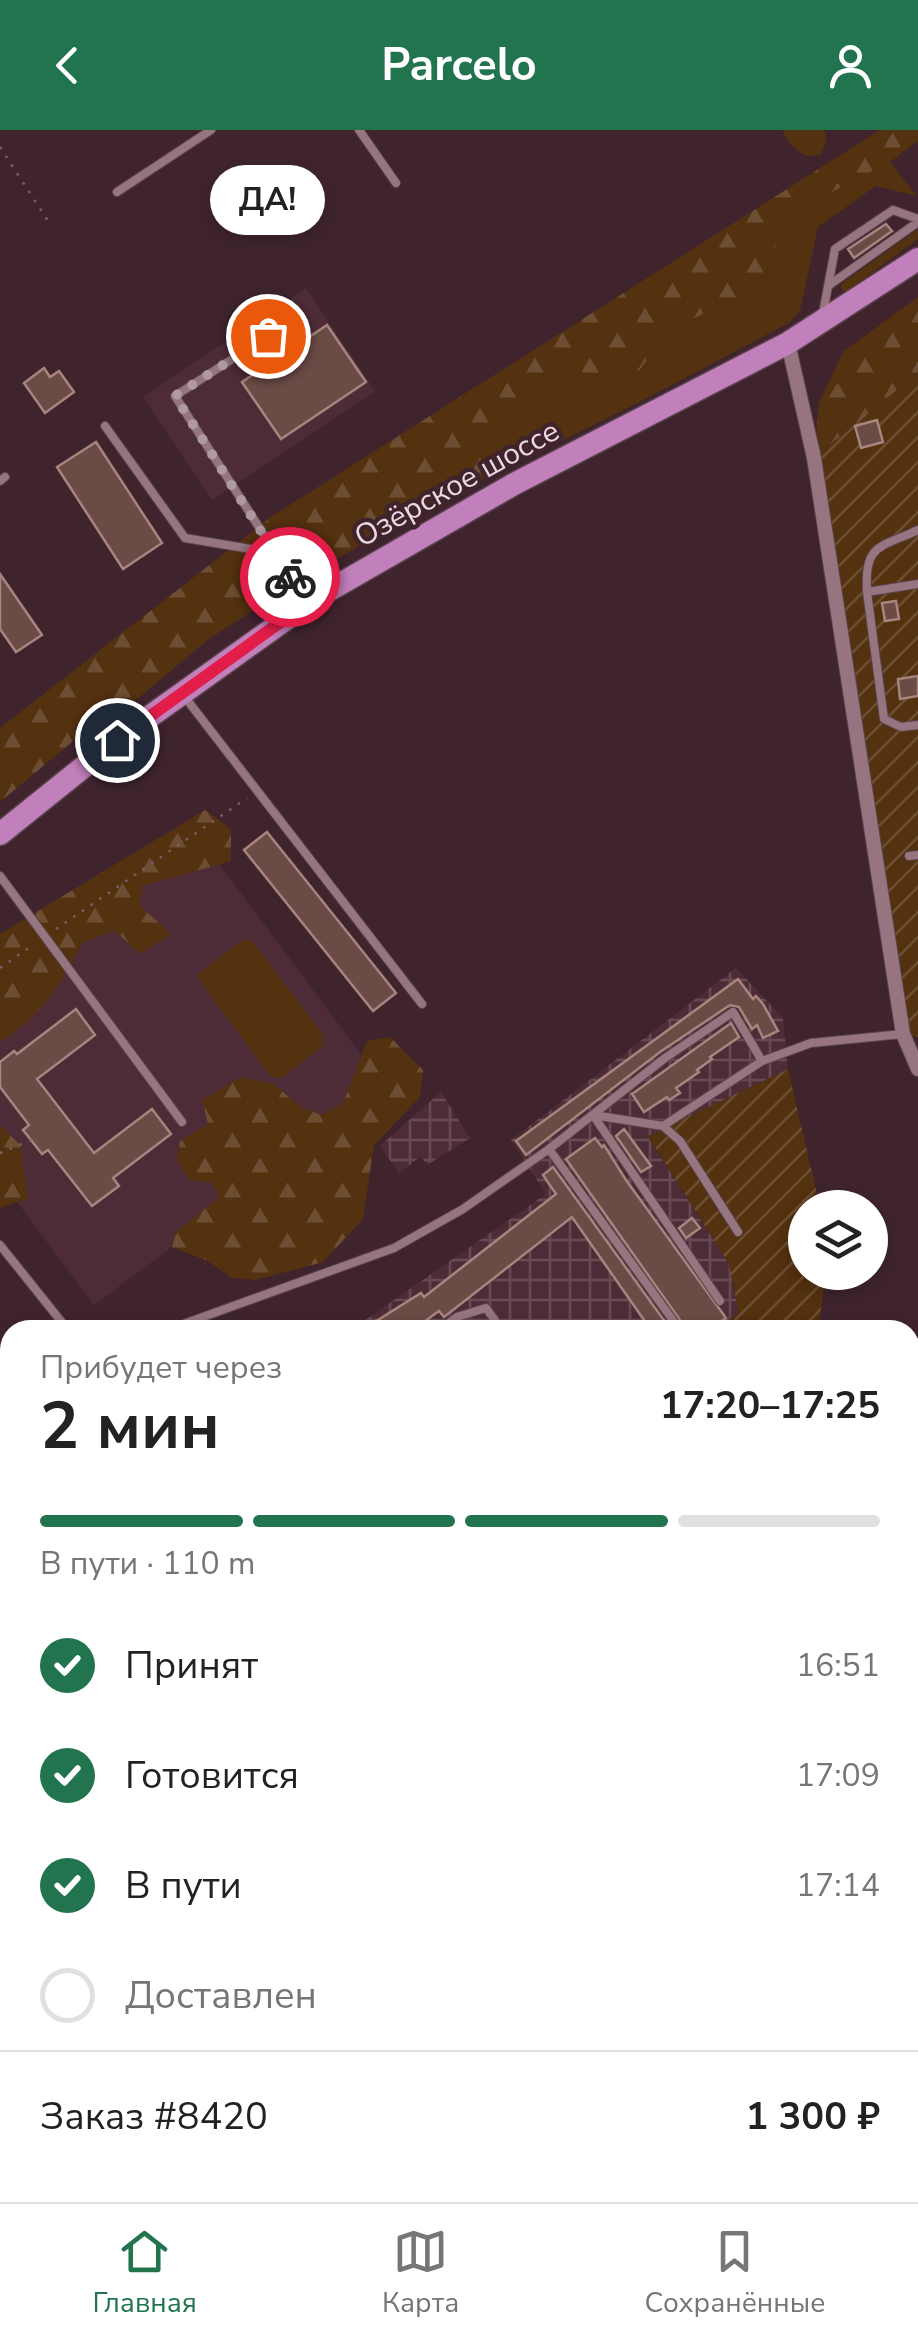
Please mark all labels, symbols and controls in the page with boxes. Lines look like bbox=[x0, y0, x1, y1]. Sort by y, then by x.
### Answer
text: Parcelo bbox=[381, 35, 537, 96]
icon: back bbox=[40, 38, 95, 93]
icon: person bbox=[823, 38, 878, 93]
callout: ДА! bbox=[210, 166, 326, 236]
text: ДА! bbox=[239, 178, 296, 221]
pin bbox=[226, 294, 311, 379]
icon: bag bbox=[241, 309, 296, 364]
street label: Озёрское шоссе bbox=[347, 411, 567, 557]
courier bbox=[240, 527, 340, 627]
icon: bike bbox=[263, 550, 318, 605]
pin bbox=[75, 698, 160, 783]
icon: home bbox=[90, 713, 145, 768]
map controls bbox=[788, 1190, 888, 1290]
button: layers bbox=[788, 1190, 888, 1290]
text: Прибудет через bbox=[40, 1346, 282, 1389]
text: 17:20–17:25 bbox=[660, 1380, 880, 1431]
text: 2 мин bbox=[40, 1382, 220, 1471]
text: В пути · 110 m bbox=[40, 1542, 255, 1585]
icon: check bbox=[40, 1638, 95, 1693]
text: Принят bbox=[125, 1640, 258, 1691]
text: 16:51 bbox=[796, 1644, 880, 1687]
icon: check bbox=[40, 1748, 95, 1803]
text: Готовится bbox=[125, 1750, 299, 1801]
text: 17:09 bbox=[796, 1754, 880, 1797]
icon: check bbox=[40, 1858, 95, 1913]
text: В пути bbox=[125, 1860, 242, 1911]
text: 17:14 bbox=[796, 1864, 880, 1907]
text: Доставлен bbox=[125, 1970, 317, 2021]
text: Заказ #8420 bbox=[40, 2091, 268, 2142]
text: 1 300 ₽ bbox=[745, 2091, 880, 2142]
tab: Главная bbox=[93, 2224, 197, 2322]
tab: Карта bbox=[382, 2224, 459, 2322]
tab: Сохранённые bbox=[644, 2224, 825, 2322]

